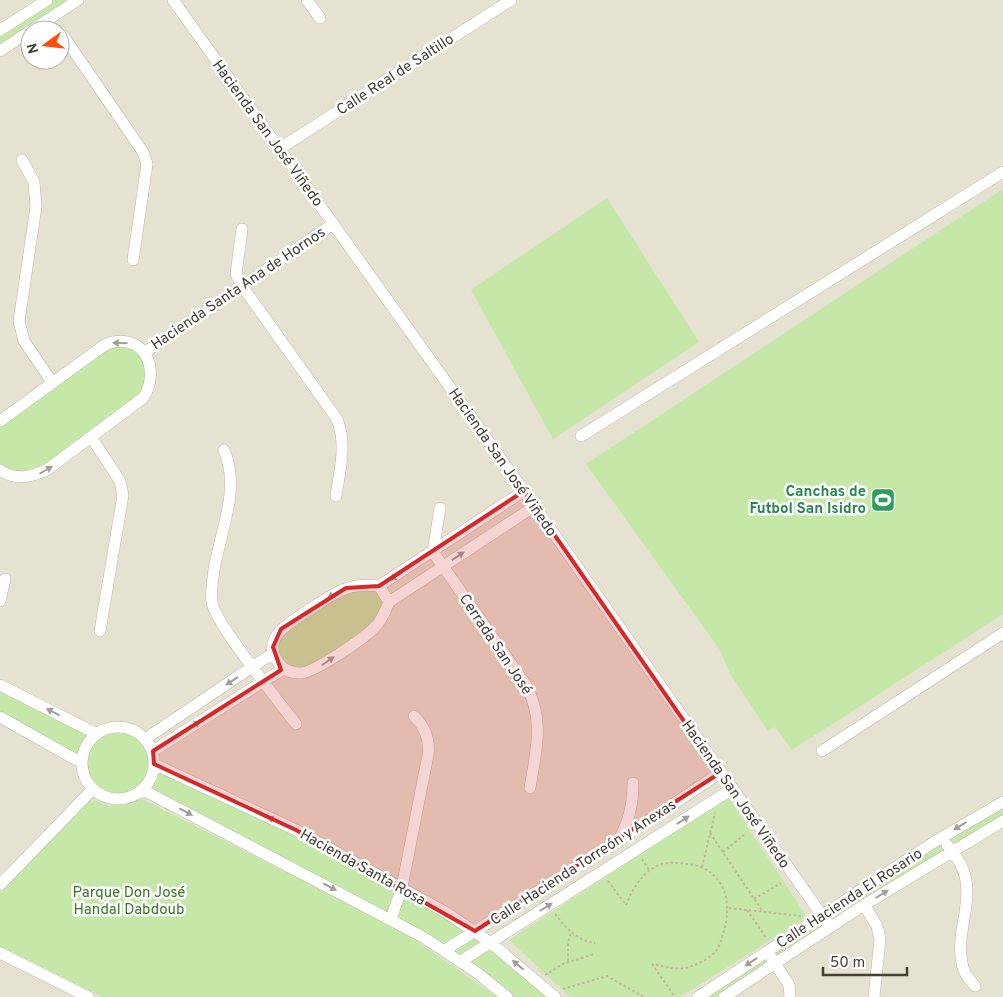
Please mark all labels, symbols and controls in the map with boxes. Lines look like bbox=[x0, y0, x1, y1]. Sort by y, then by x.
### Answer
north arrow bbox=[20, 20, 70, 70]
street label: Calle Real de Saltillo bbox=[334, 30, 458, 120]
text: N bbox=[24, 41, 43, 55]
street label: Hacienda San José Viñedo bbox=[207, 57, 326, 211]
street label: Hacienda Santa Ana de Hornos bbox=[148, 224, 330, 355]
one-way arrow bbox=[111, 339, 127, 347]
street label: Hacienda San José Viñedo bbox=[443, 385, 560, 541]
one-way arrow bbox=[39, 465, 52, 474]
place label: Canchas de Futbol San Isidro bbox=[750, 483, 866, 519]
sports icon: Canchas de Futbol San Isidro bbox=[870, 487, 896, 513]
one-way arrow bbox=[452, 551, 465, 560]
one-way arrow bbox=[389, 571, 403, 581]
one-way arrow bbox=[327, 590, 340, 599]
street label: Cerrada San José bbox=[454, 591, 536, 699]
one-way arrow bbox=[321, 656, 335, 666]
one-way arrow bbox=[226, 676, 239, 686]
one-way arrow bbox=[46, 708, 60, 716]
street label: Hacienda San José Viñedo bbox=[676, 717, 793, 873]
one-way arrow bbox=[187, 721, 200, 730]
street label: Calle Hacienda Torreón y Anexas bbox=[487, 796, 680, 931]
one-way arrow bbox=[179, 808, 194, 816]
one-way arrow bbox=[267, 815, 281, 823]
one-way arrow bbox=[677, 815, 690, 825]
one-way arrow bbox=[954, 822, 967, 831]
street label: Hacienda Santa Rosa bbox=[296, 826, 429, 911]
street label: Calle Hacienda El Rosario bbox=[773, 845, 926, 954]
one-way arrow bbox=[323, 883, 337, 891]
park label: Parque Don José Handal Dabdoub bbox=[73, 884, 185, 920]
one-way arrow bbox=[876, 889, 889, 898]
one-way arrow bbox=[540, 903, 553, 912]
scale bar bbox=[823, 944, 907, 976]
text: 50 m bbox=[830, 954, 865, 973]
one-way arrow bbox=[744, 958, 758, 967]
one-way arrow bbox=[511, 960, 524, 971]

